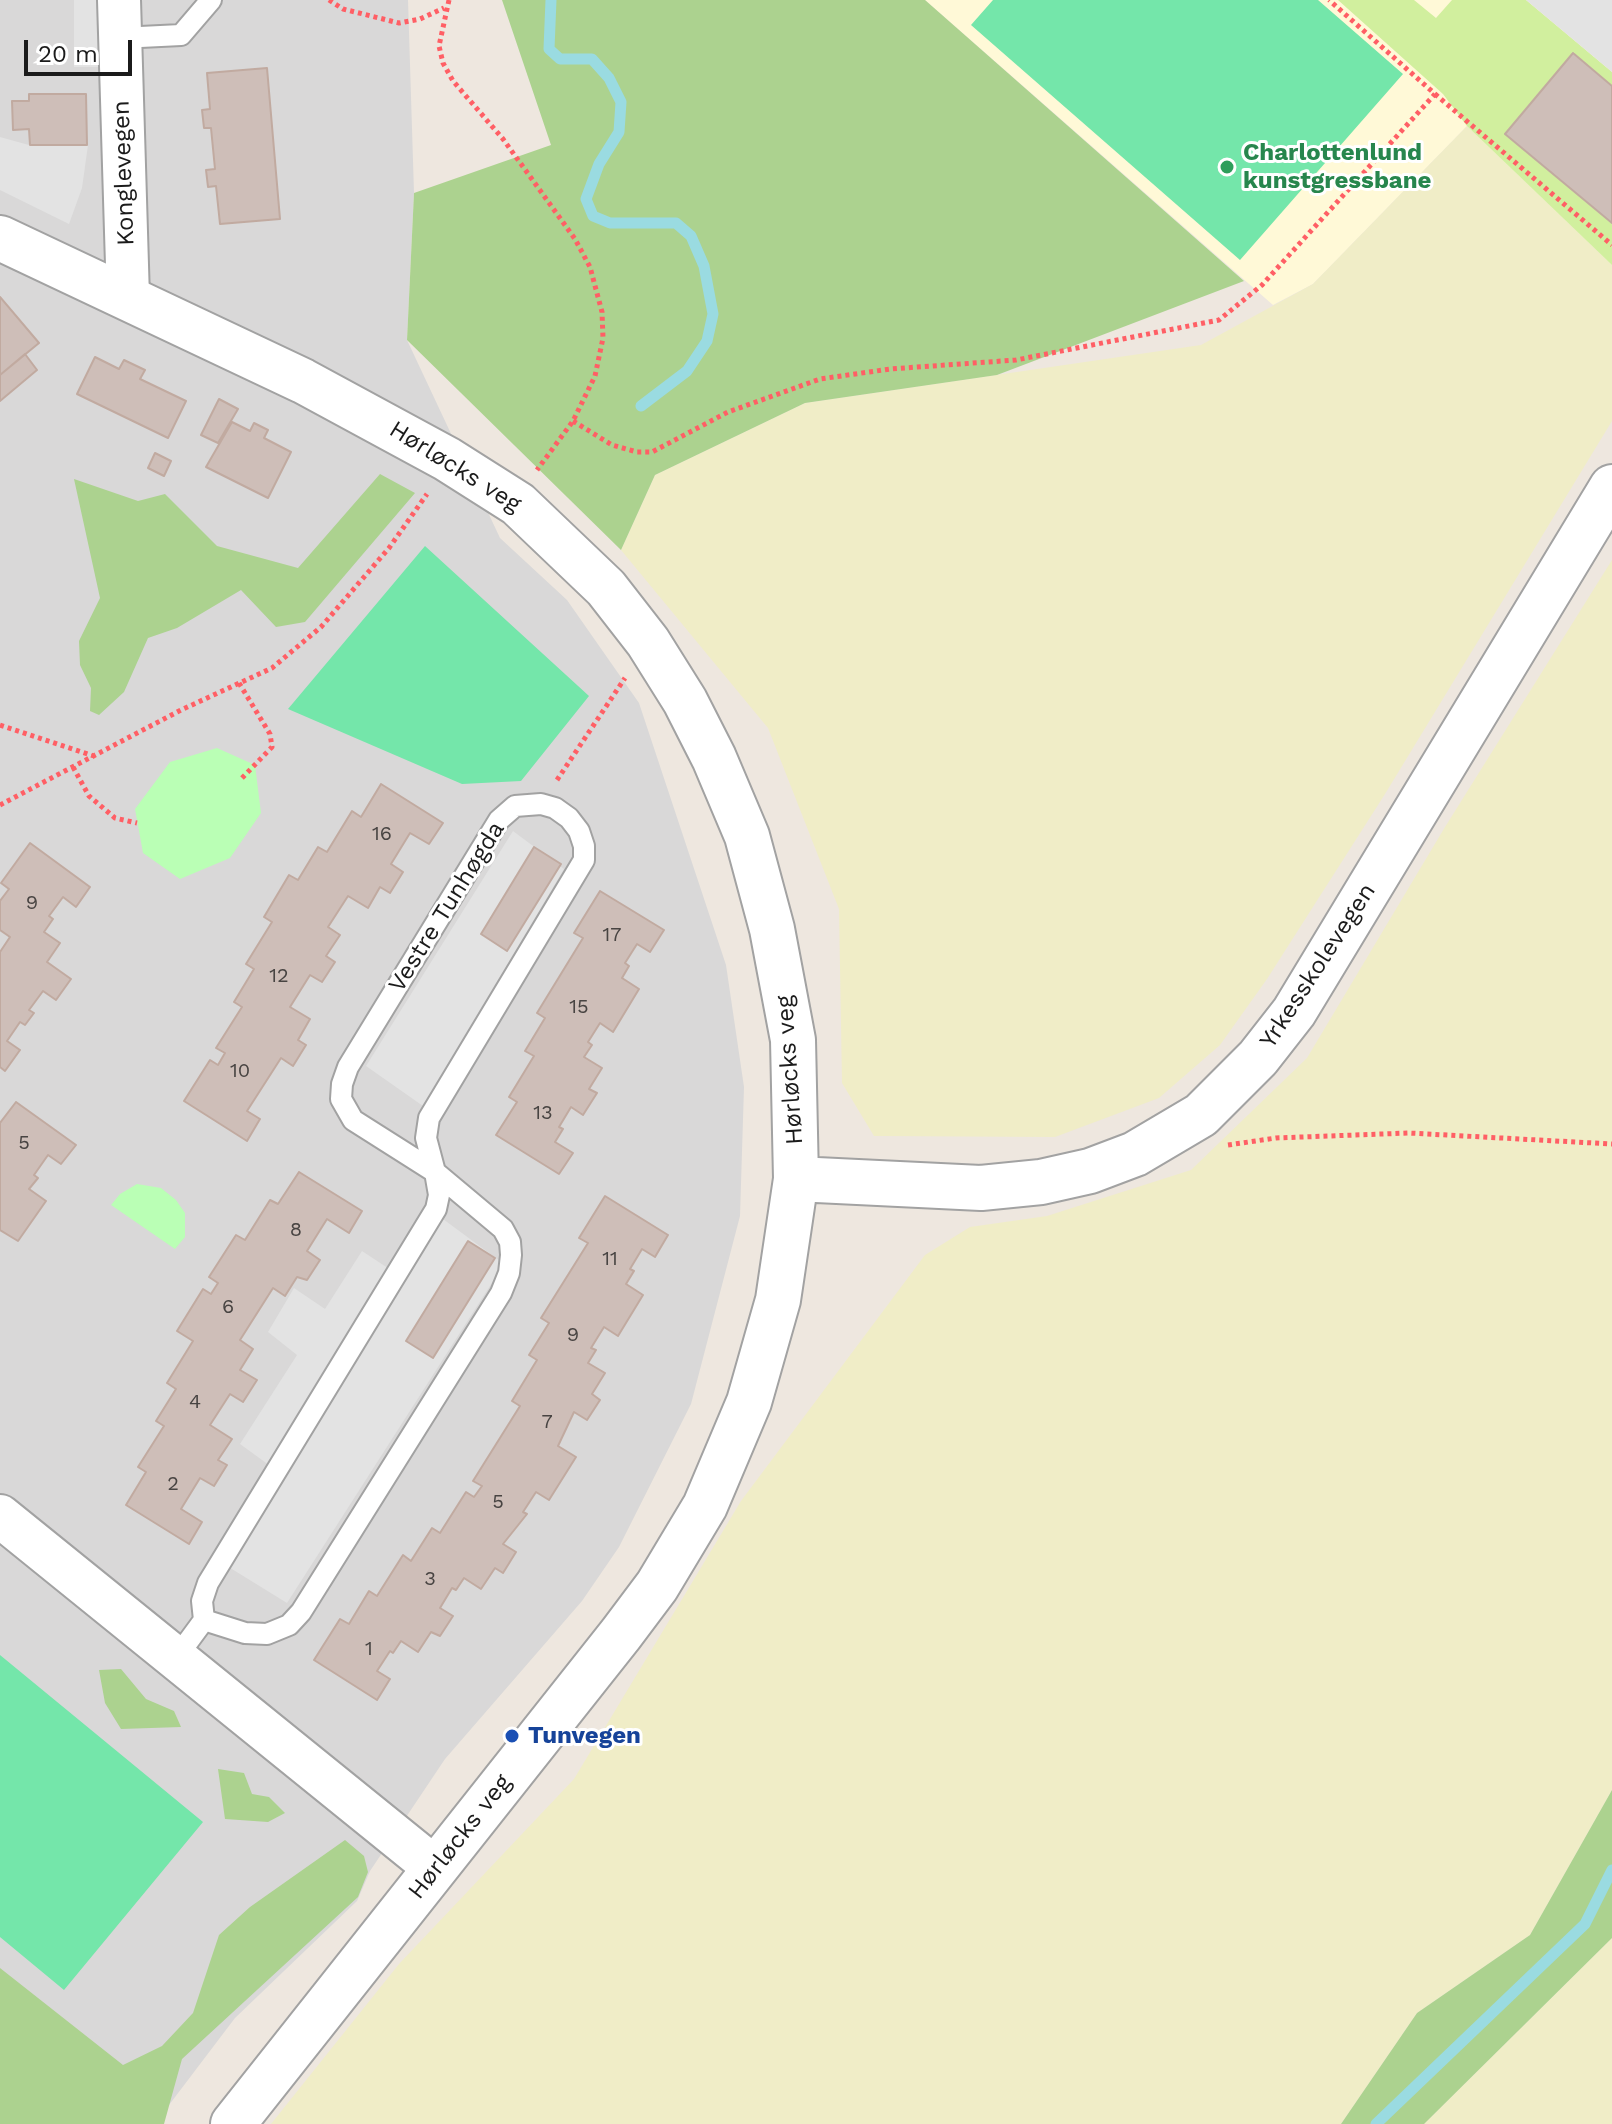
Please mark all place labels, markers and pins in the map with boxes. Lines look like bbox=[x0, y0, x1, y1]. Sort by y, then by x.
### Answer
place label: Charlottenlund kunstgressbane bbox=[1243, 139, 1431, 195]
marker: Charlottenlund kunstgressbane bbox=[1218, 158, 1236, 176]
place label: Tunvegen bbox=[528, 1722, 641, 1750]
marker: Tunvegen bbox=[503, 1727, 521, 1745]

